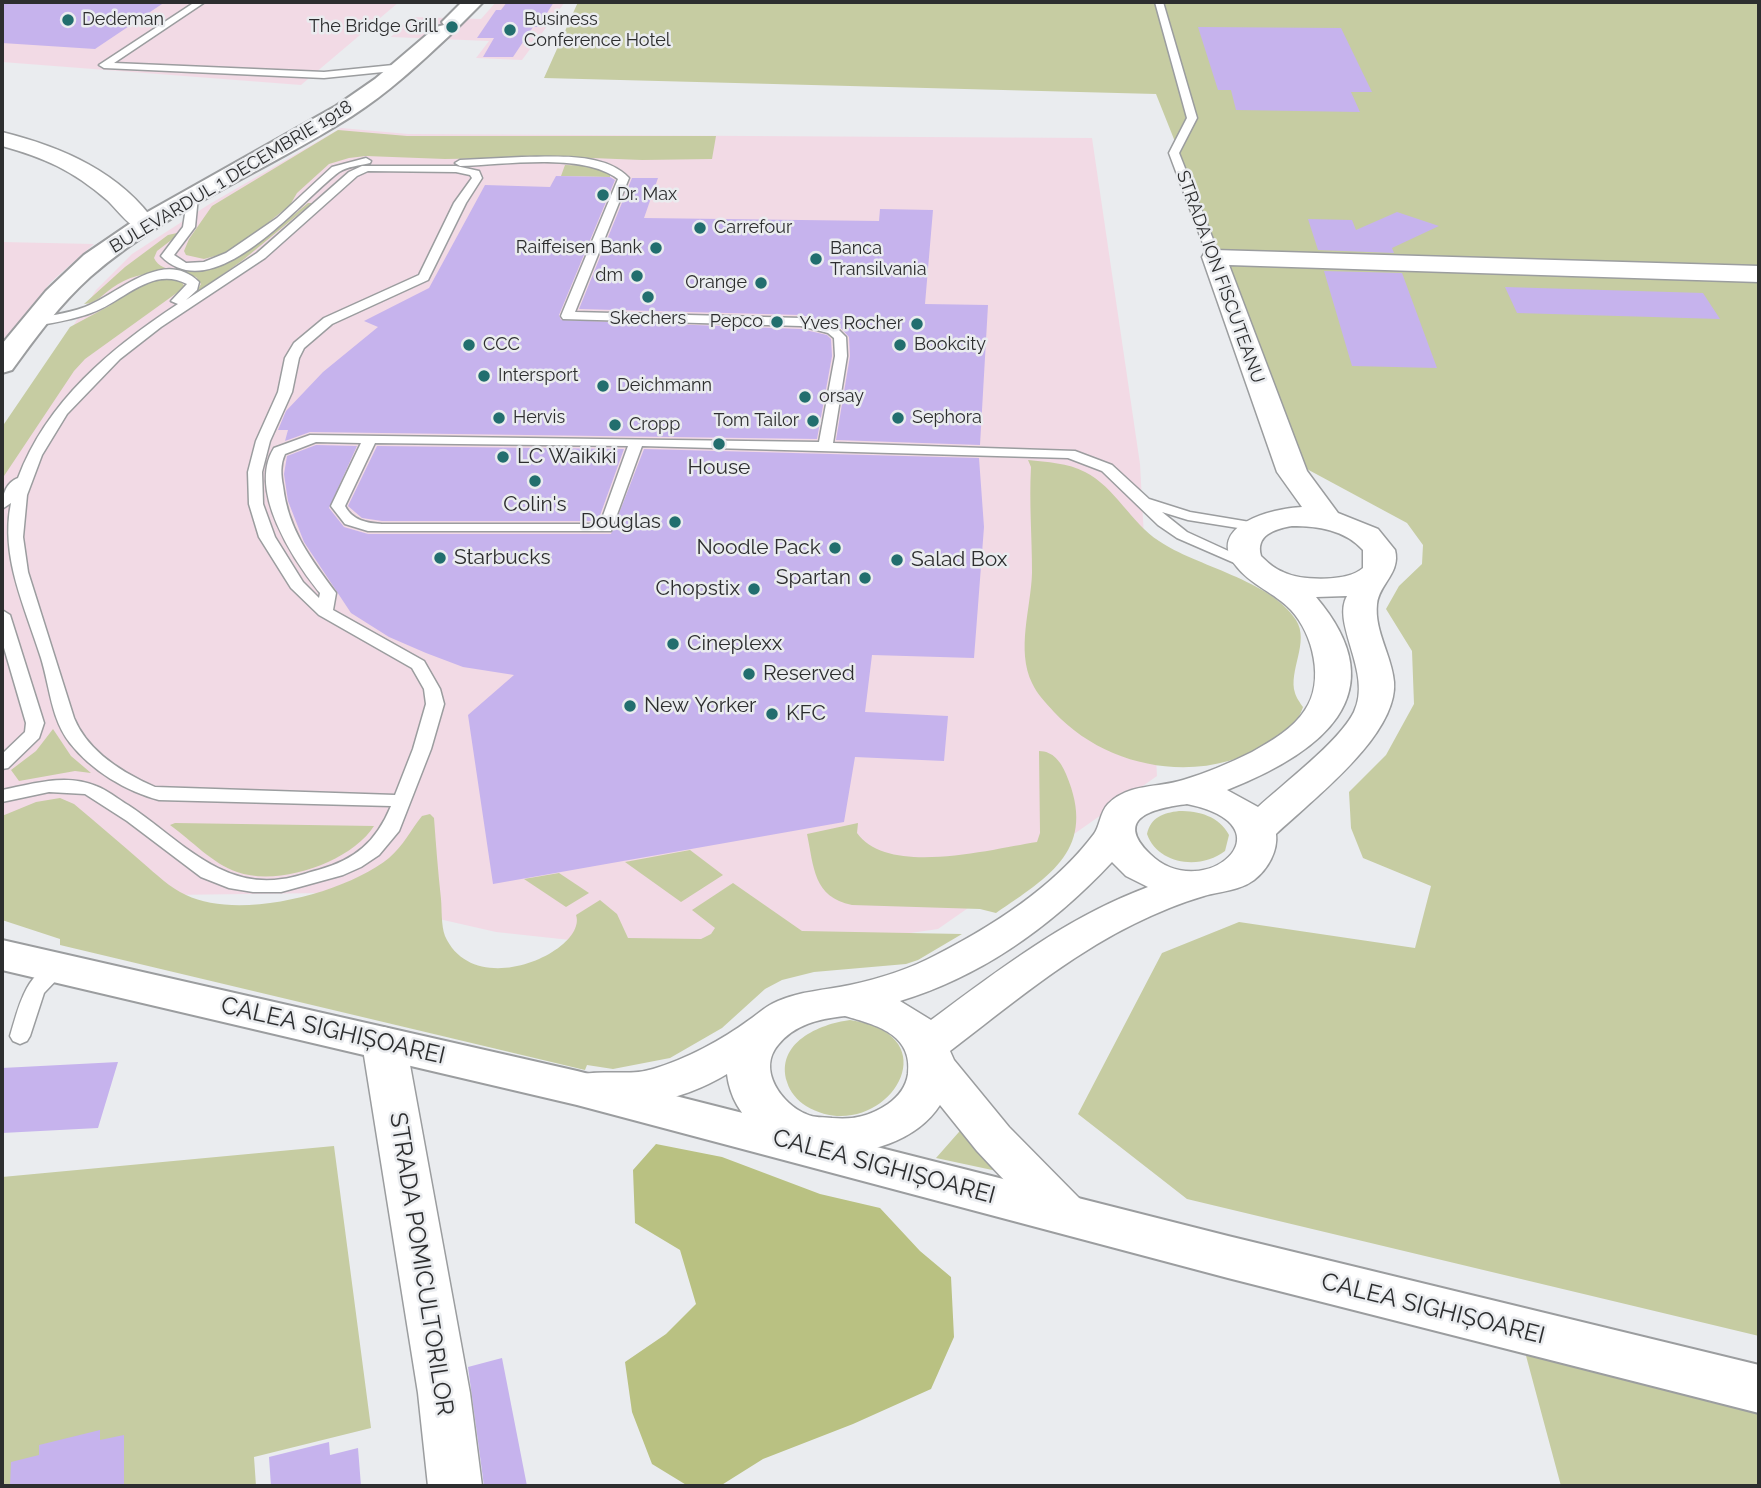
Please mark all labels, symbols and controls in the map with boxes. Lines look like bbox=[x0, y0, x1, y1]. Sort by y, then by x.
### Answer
place label: Dedeman bbox=[82, 9, 164, 31]
place label: Business Conference Hotel bbox=[524, 9, 671, 52]
marker: Dedeman bbox=[60, 12, 76, 28]
place label: The Bridge Grill bbox=[309, 16, 438, 38]
marker: The Bridge Grill bbox=[444, 19, 460, 35]
marker: Business Conference Hotel bbox=[502, 22, 518, 38]
street label: BULEVARDUL 1 DECEMBRIE 1918 bbox=[106, 96, 356, 258]
street label: STRADA ION FISCUTEANU bbox=[1171, 168, 1269, 386]
place label: Dr. Max bbox=[617, 184, 677, 206]
marker: Dr. Max bbox=[595, 187, 611, 203]
place label: Carrefour bbox=[714, 217, 792, 239]
marker: Carrefour bbox=[692, 220, 708, 236]
place label: Raiffeisen Bank bbox=[516, 237, 642, 259]
place label: Banca Transilvania bbox=[830, 238, 927, 280]
marker: Raiffeisen Bank bbox=[648, 240, 664, 256]
marker: Banca Transilvania bbox=[808, 251, 824, 267]
place label: dm bbox=[595, 265, 623, 287]
marker: dm bbox=[629, 268, 645, 284]
place label: Orange bbox=[685, 272, 747, 294]
marker: Orange bbox=[753, 275, 769, 291]
marker: Skechers bbox=[640, 289, 656, 305]
place label: Skechers bbox=[610, 308, 686, 330]
place label: Pepco bbox=[710, 311, 763, 333]
place label: Yves Rocher bbox=[799, 313, 903, 335]
marker: Pepco bbox=[769, 314, 785, 330]
marker: Yves Rocher bbox=[909, 316, 925, 332]
place label: CCC bbox=[483, 334, 520, 356]
place label: Bookcity bbox=[914, 334, 986, 356]
marker: CCC bbox=[461, 337, 477, 353]
marker: Bookcity bbox=[892, 337, 908, 353]
place label: Intersport bbox=[498, 365, 578, 387]
marker: Intersport bbox=[476, 368, 492, 384]
place label: Deichmann bbox=[617, 375, 712, 397]
marker: Deichmann bbox=[595, 378, 611, 394]
place label: orsay bbox=[819, 386, 864, 408]
marker: orsay bbox=[797, 389, 813, 405]
place label: Hervis bbox=[513, 407, 565, 429]
place label: Sephora bbox=[912, 407, 982, 429]
marker: Hervis bbox=[491, 410, 507, 426]
place label: Tom Tailor bbox=[713, 410, 799, 432]
marker: Sephora bbox=[890, 410, 906, 426]
marker: Tom Tailor bbox=[805, 413, 821, 429]
place label: Cropp bbox=[629, 414, 680, 436]
marker: Cropp bbox=[607, 417, 623, 433]
marker: House bbox=[711, 436, 727, 452]
place label: LC Waikiki bbox=[517, 444, 617, 470]
marker: LC Waikiki bbox=[495, 449, 511, 465]
place label: House bbox=[688, 455, 750, 481]
marker: Colin's bbox=[527, 473, 543, 489]
place label: Colin's bbox=[503, 492, 567, 518]
place label: Douglas bbox=[581, 509, 661, 535]
marker: Douglas bbox=[667, 514, 683, 530]
place label: Noodle Pack bbox=[696, 535, 821, 561]
marker: Noodle Pack bbox=[827, 540, 843, 556]
place label: Starbucks bbox=[454, 545, 551, 571]
place label: Salad Box bbox=[911, 547, 1007, 573]
marker: Starbucks bbox=[432, 550, 448, 566]
marker: Salad Box bbox=[889, 552, 905, 568]
place label: Spartan bbox=[776, 565, 851, 591]
marker: Spartan bbox=[857, 570, 873, 586]
place label: Chopstix bbox=[656, 576, 740, 602]
marker: Chopstix bbox=[746, 581, 762, 597]
place label: Cineplexx bbox=[687, 631, 782, 657]
marker: Cineplexx bbox=[665, 636, 681, 652]
place label: Reserved bbox=[763, 661, 855, 687]
marker: Reserved bbox=[741, 666, 757, 682]
place label: New Yorker bbox=[644, 693, 756, 719]
marker: New Yorker bbox=[622, 698, 638, 714]
place label: KFC bbox=[786, 701, 826, 727]
marker: KFC bbox=[764, 706, 780, 722]
street label: CALEA SIGHIȘOAREI bbox=[218, 991, 448, 1071]
street label: STRADA POMICULTORILOR bbox=[383, 1110, 459, 1418]
street label: CALEA SIGHIȘOAREI bbox=[770, 1123, 998, 1211]
street label: CALEA SIGHIȘOAREI bbox=[1318, 1267, 1548, 1351]

